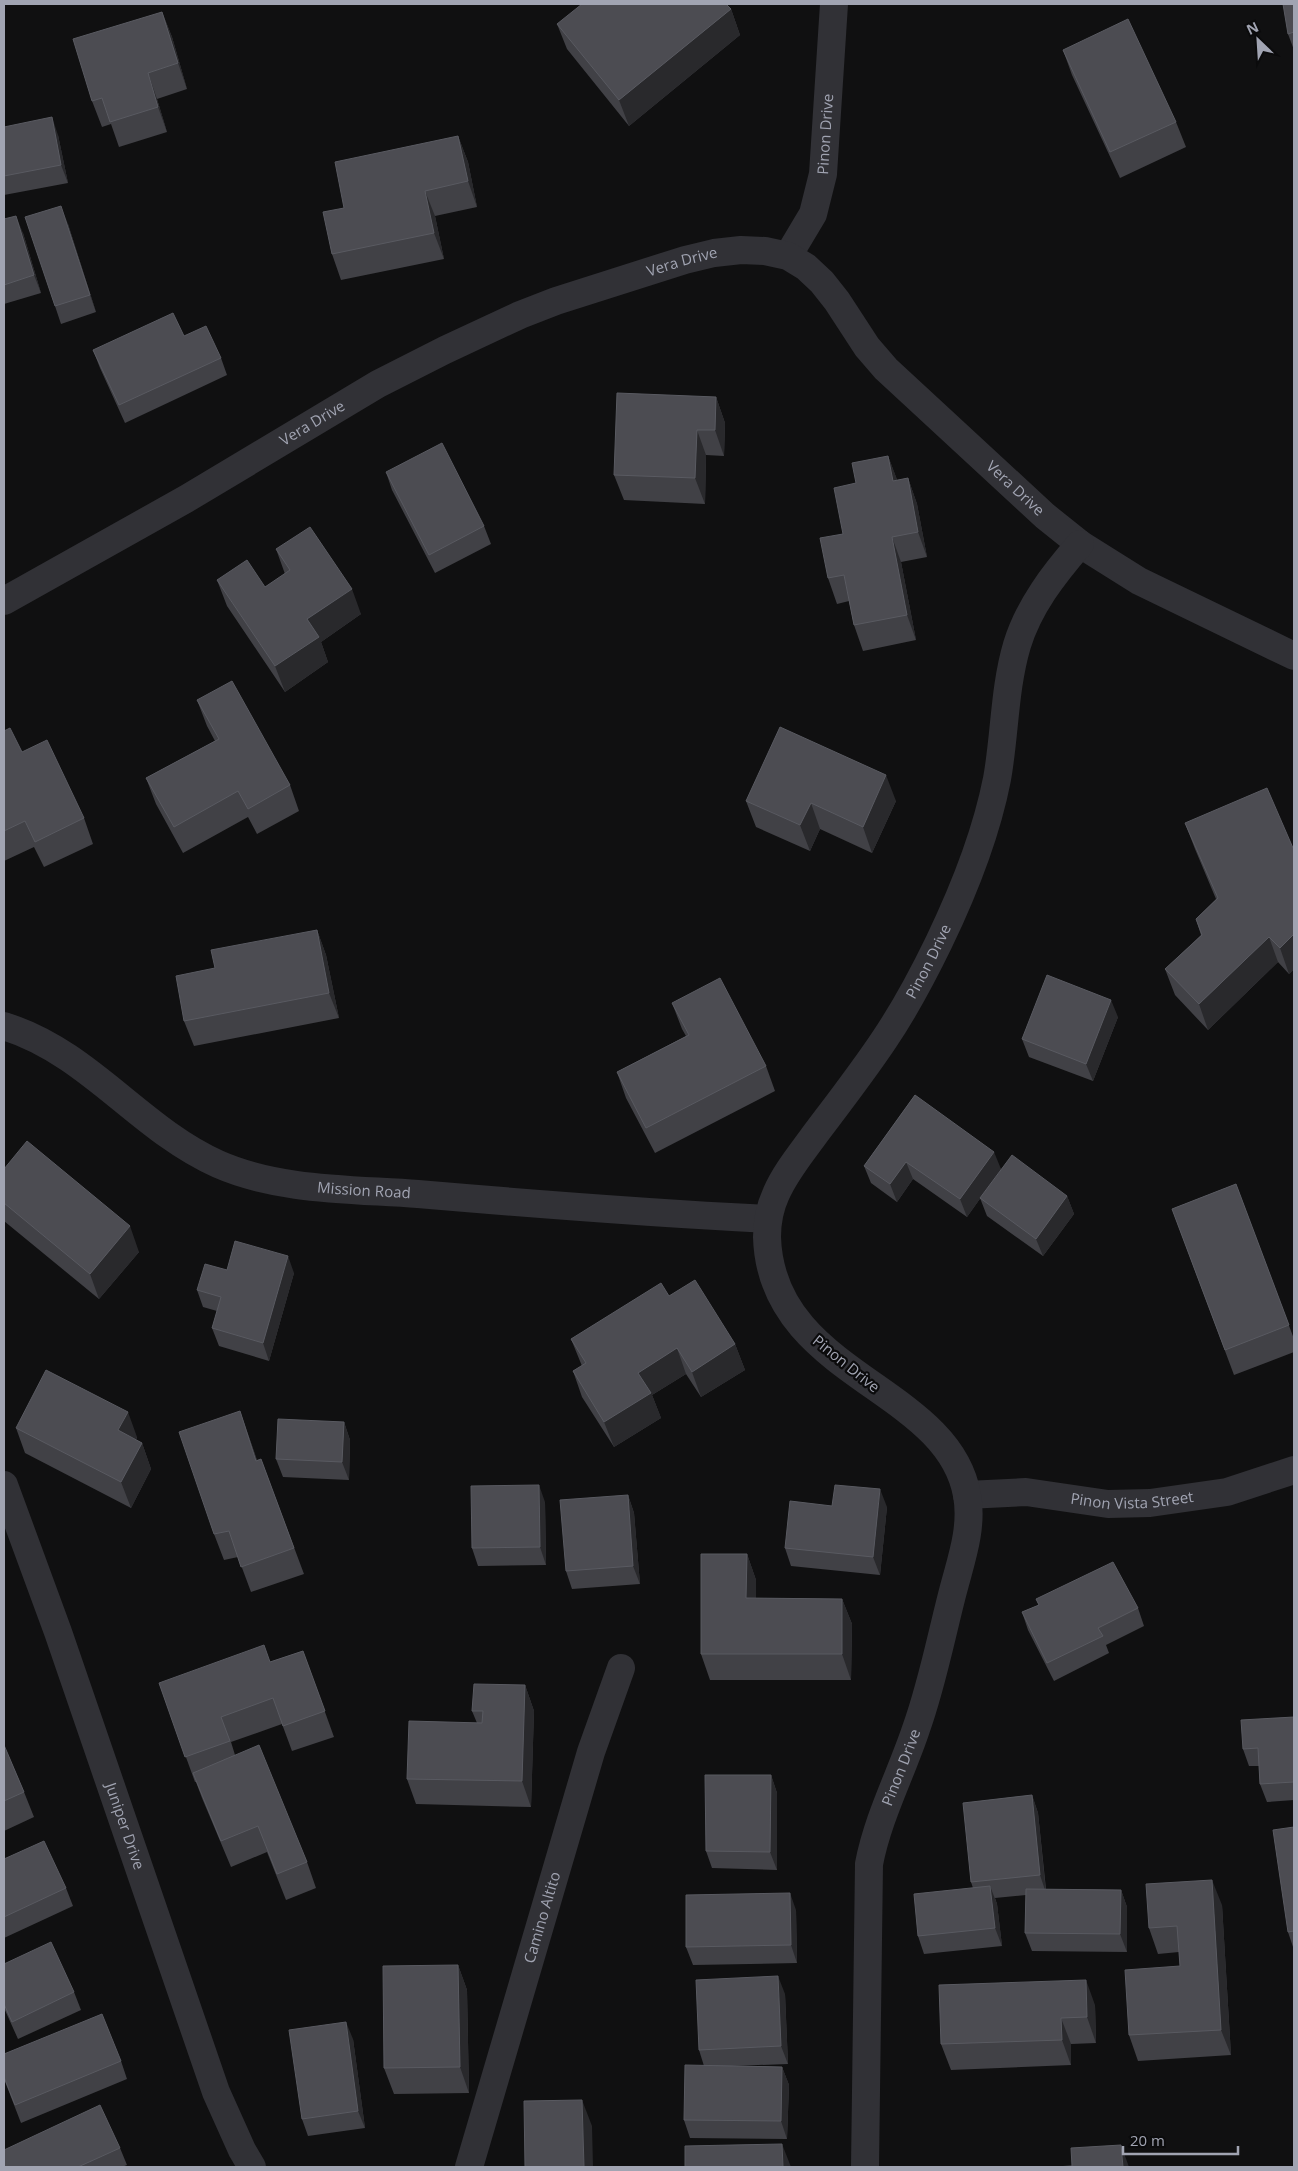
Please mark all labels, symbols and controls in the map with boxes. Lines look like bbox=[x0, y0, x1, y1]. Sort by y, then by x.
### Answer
north arrow bbox=[1233, 15, 1283, 65]
text: N bbox=[1243, 17, 1261, 39]
street label: Pinon Drive bbox=[812, 93, 837, 175]
street label: Vera Drive bbox=[644, 242, 719, 281]
street label: Vera Drive bbox=[276, 395, 348, 450]
street label: Vera Drive bbox=[982, 456, 1049, 520]
street label: Pinon Drive bbox=[901, 921, 955, 1002]
street label: Mission Road bbox=[316, 1176, 411, 1202]
street label: Pinon Drive bbox=[809, 1330, 884, 1396]
street label: Pinon Vista Street bbox=[1069, 1486, 1195, 1513]
street label: Pinon Drive bbox=[876, 1726, 924, 1808]
street label: Juniper Drive bbox=[101, 1778, 150, 1872]
street label: Camino Altito bbox=[518, 1869, 564, 1965]
scale bar bbox=[1123, 2124, 1238, 2156]
text: 20 m bbox=[1130, 2130, 1165, 2150]

